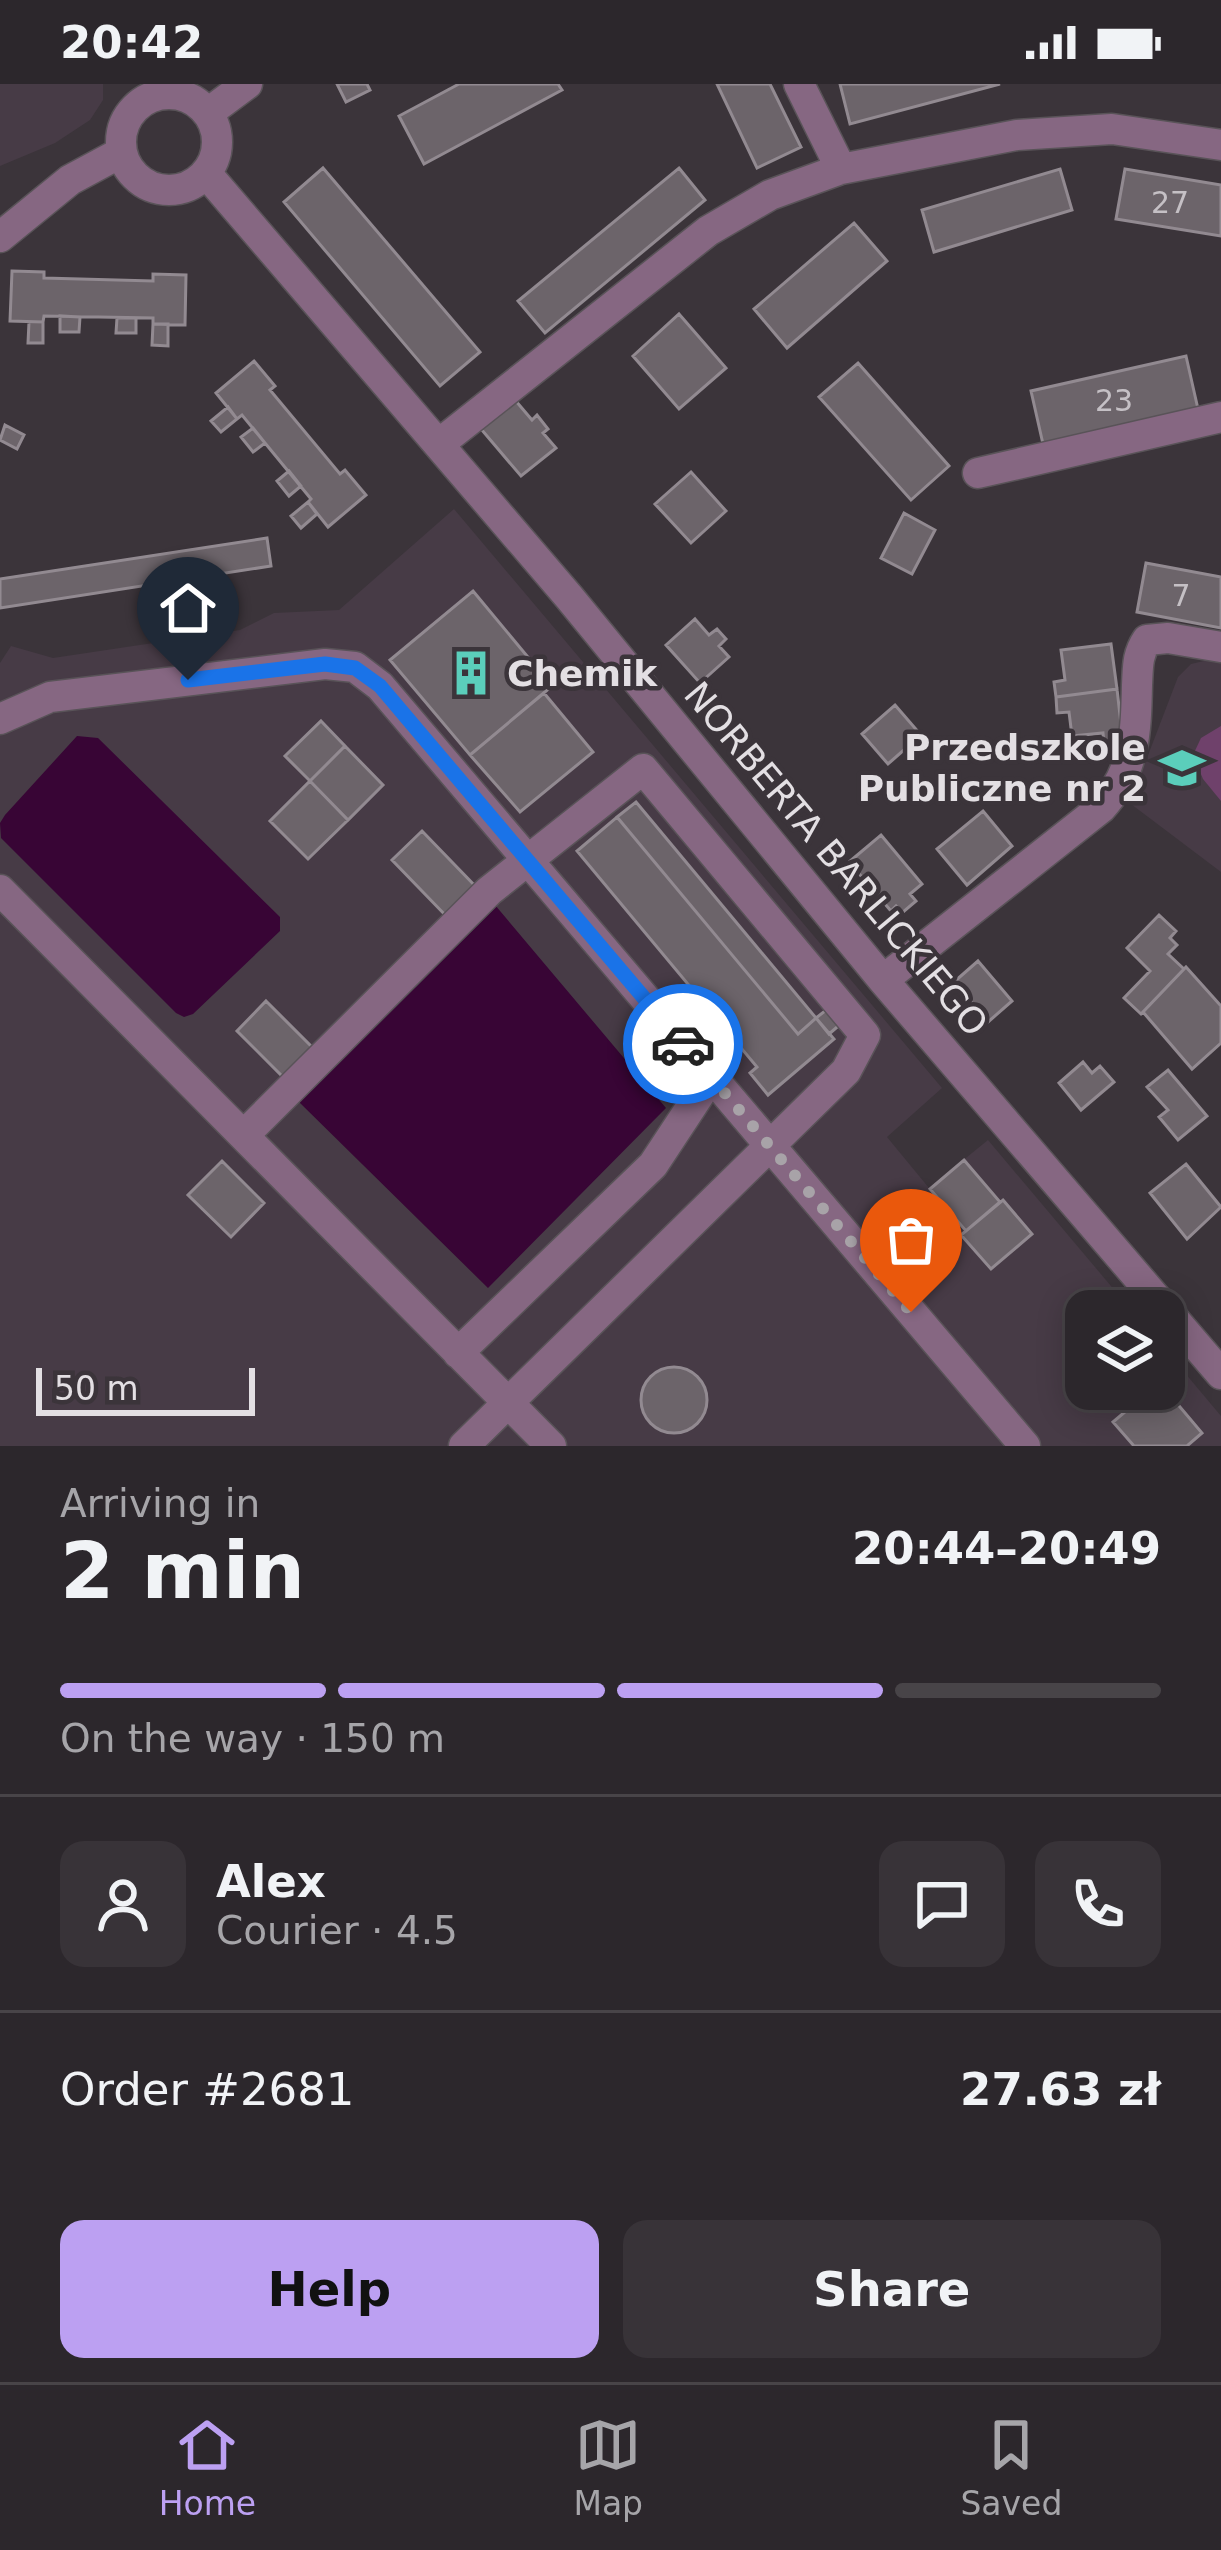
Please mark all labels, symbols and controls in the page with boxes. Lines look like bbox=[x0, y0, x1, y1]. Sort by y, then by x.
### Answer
text: 20:42 bbox=[60, 16, 203, 69]
house number: 27 bbox=[1151, 185, 1189, 220]
house number: 23 bbox=[1095, 383, 1133, 418]
pin bbox=[137, 557, 239, 680]
icon: home bbox=[155, 575, 221, 641]
house number: 7 bbox=[1171, 578, 1191, 613]
building icon: Chemik bbox=[446, 648, 496, 698]
place label: Chemik bbox=[507, 653, 658, 694]
street label: NORBERTA BARLICKIEGO bbox=[676, 674, 996, 1044]
place label: Przedszkole Publiczne nr 2 bbox=[858, 727, 1146, 809]
school or university icon: Przedszkole Publiczne nr 2 bbox=[1157, 743, 1207, 793]
courier bbox=[623, 984, 743, 1104]
icon: car bbox=[650, 1011, 716, 1077]
pin bbox=[860, 1189, 962, 1312]
icon: bag bbox=[878, 1207, 944, 1273]
map controls bbox=[1065, 1290, 1185, 1410]
button: layers bbox=[1065, 1290, 1185, 1410]
scale bar bbox=[36, 1362, 255, 1415]
text: 50 m bbox=[54, 1369, 139, 1408]
text: Arriving in bbox=[60, 1481, 260, 1526]
text: 20:44–20:49 bbox=[852, 1522, 1161, 1575]
text: 2 min bbox=[60, 1526, 305, 1616]
text: On the way · 150 m bbox=[60, 1716, 445, 1761]
button: person bbox=[60, 1841, 186, 1967]
button: chat bbox=[879, 1841, 1005, 1967]
button: phone bbox=[1035, 1841, 1161, 1967]
text: Alex bbox=[216, 1855, 326, 1908]
text: Courier · 4.5 bbox=[216, 1908, 458, 1953]
text: Order #2681 bbox=[60, 2063, 354, 2116]
text: 27.63 zł bbox=[960, 2063, 1161, 2116]
button: Help bbox=[60, 2220, 599, 2358]
button: Share bbox=[623, 2220, 1161, 2358]
tab: Home bbox=[159, 2412, 256, 2523]
tab: Map bbox=[573, 2412, 643, 2523]
tab: Saved bbox=[960, 2412, 1062, 2523]

